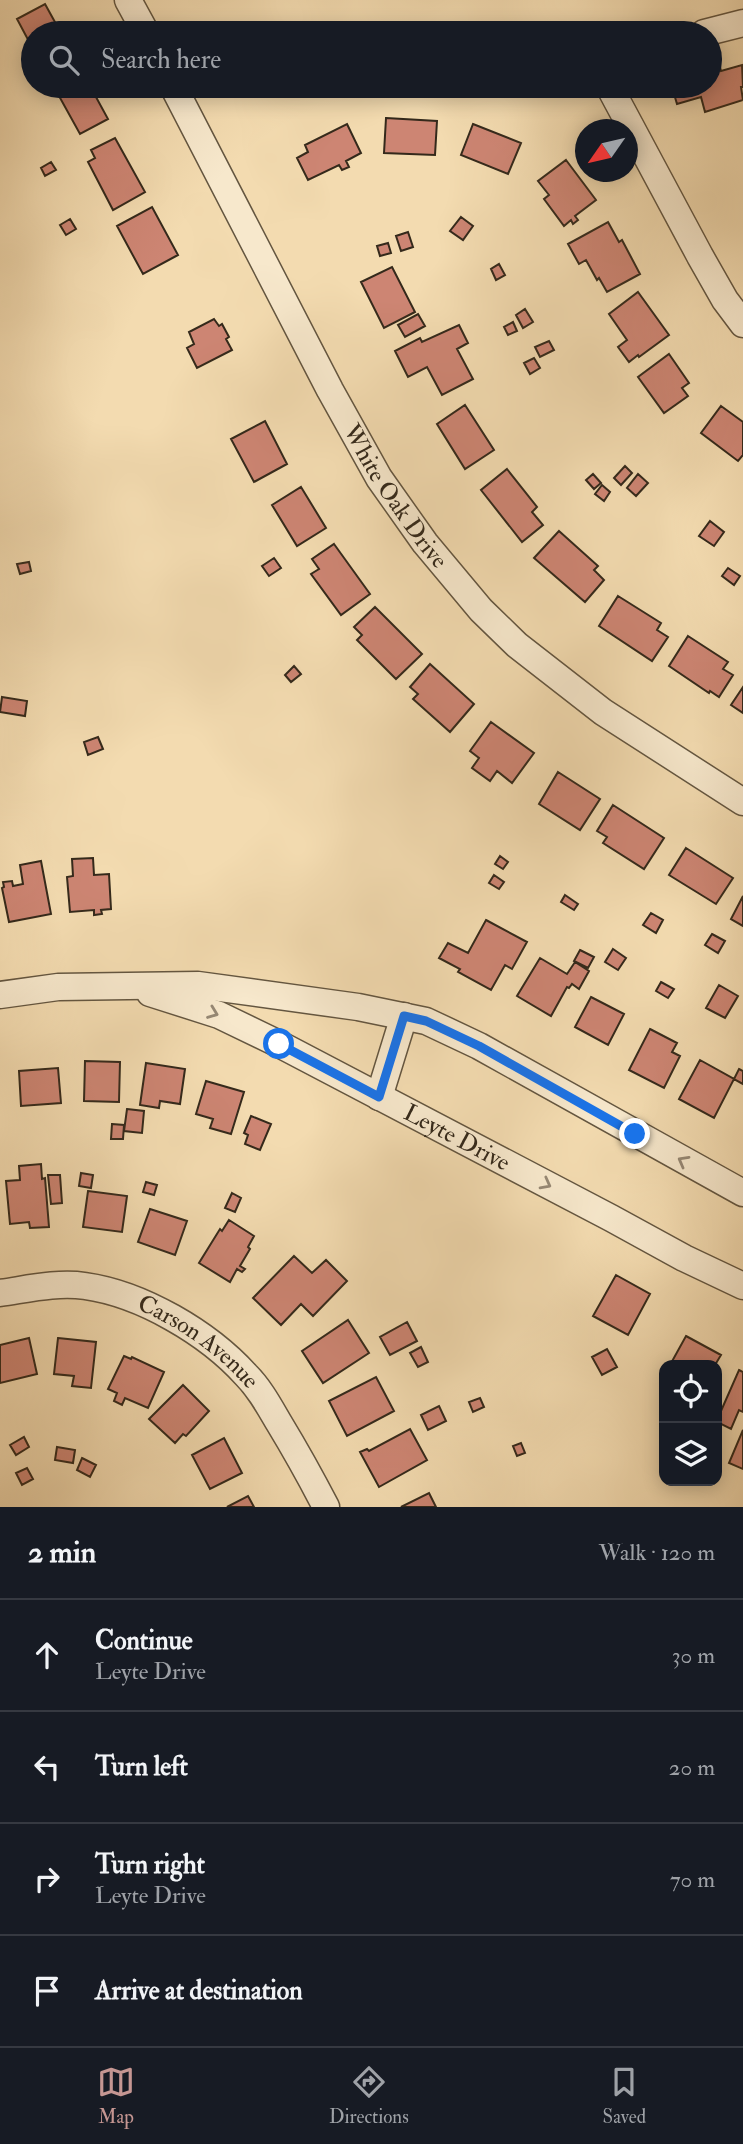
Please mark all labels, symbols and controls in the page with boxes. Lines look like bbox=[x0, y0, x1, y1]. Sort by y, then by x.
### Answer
search box bbox=[21, 21, 722, 98]
icon: search bbox=[45, 41, 83, 79]
text: Search here bbox=[101, 44, 221, 76]
north arrow bbox=[575, 119, 638, 182]
street label: White Oak Drive bbox=[336, 418, 455, 575]
one-way arrow bbox=[206, 1005, 218, 1019]
route start bbox=[263, 1028, 294, 1059]
street label: Leyte Drive bbox=[398, 1097, 515, 1178]
route end bbox=[619, 1118, 650, 1149]
one-way arrow bbox=[677, 1156, 690, 1169]
one-way arrow bbox=[539, 1175, 551, 1189]
street label: Carson Avenue bbox=[133, 1287, 266, 1395]
map controls bbox=[659, 1360, 722, 1486]
button: locate bbox=[659, 1360, 722, 1423]
button: layers bbox=[659, 1423, 722, 1486]
text: 2 min bbox=[28, 1534, 96, 1571]
text: Walk · 120 m bbox=[599, 1538, 715, 1567]
text: Continue bbox=[95, 1625, 193, 1657]
icon: ahead bbox=[28, 1636, 66, 1674]
text: 30 m bbox=[672, 1641, 715, 1670]
text: Leyte Drive bbox=[95, 1657, 206, 1686]
icon: left bbox=[28, 1748, 66, 1786]
text: Turn left bbox=[95, 1751, 188, 1783]
text: 20 m bbox=[669, 1753, 715, 1782]
text: Turn right bbox=[95, 1849, 205, 1881]
icon: right bbox=[28, 1860, 66, 1898]
text: 70 m bbox=[670, 1865, 715, 1894]
text: Leyte Drive bbox=[95, 1881, 206, 1910]
icon: arrive bbox=[28, 1972, 66, 2010]
text: Arrive at destination bbox=[95, 1975, 303, 2007]
tab: Map bbox=[97, 2063, 135, 2129]
tab: Directions bbox=[329, 2063, 409, 2129]
tab: Saved bbox=[603, 2063, 646, 2129]

